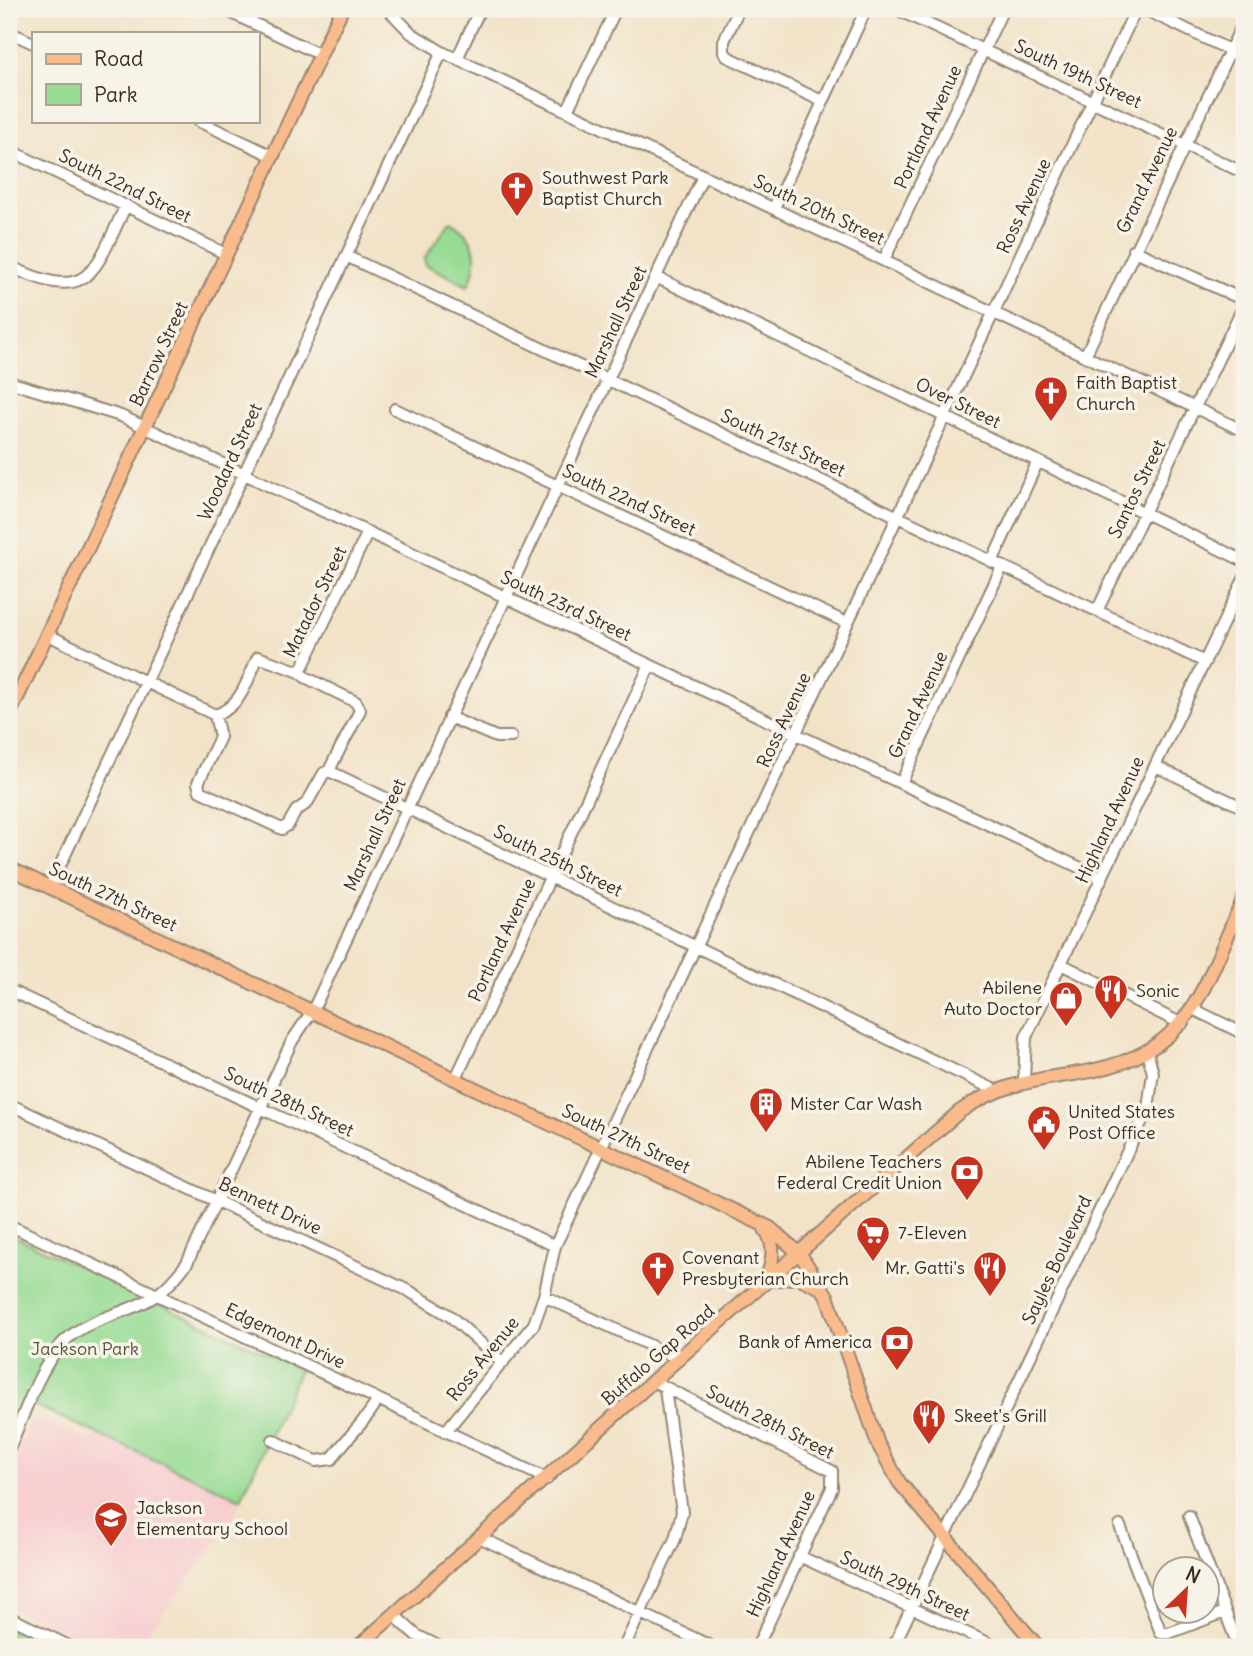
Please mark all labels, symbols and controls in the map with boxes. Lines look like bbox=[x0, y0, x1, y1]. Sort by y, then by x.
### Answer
legend bbox=[32, 32, 259, 122]
street label: South 19th Street bbox=[1011, 34, 1145, 113]
text: Road bbox=[94, 45, 143, 72]
street label: Portland Avenue bbox=[889, 61, 966, 192]
text: Park bbox=[94, 81, 137, 108]
street label: Grand Avenue bbox=[1111, 123, 1182, 237]
street label: South 22nd Street bbox=[55, 144, 195, 228]
street label: Ross Avenue bbox=[991, 155, 1056, 257]
place label: Southwest Park Baptist Church bbox=[542, 166, 669, 210]
church icon: Southwest Park Baptist Church bbox=[498, 169, 536, 218]
street label: South 20th Street bbox=[750, 169, 888, 250]
street label: Marshall Street bbox=[579, 262, 652, 382]
street label: Barrow Street bbox=[124, 298, 193, 410]
place label: Faith Baptist Church bbox=[1076, 371, 1177, 415]
street label: Over Street bbox=[912, 372, 1005, 433]
church icon: Faith Baptist Church bbox=[1032, 374, 1070, 423]
street label: Woodard Street bbox=[192, 399, 267, 524]
street label: South 21st Street bbox=[717, 404, 849, 481]
street label: Santos Street bbox=[1103, 436, 1170, 542]
street label: South 22nd Street bbox=[559, 459, 700, 540]
street label: Matador Street bbox=[278, 542, 351, 661]
street label: South 23rd Street bbox=[497, 565, 635, 646]
street label: Grand Avenue bbox=[883, 647, 952, 762]
street label: Ross Avenue bbox=[751, 669, 816, 771]
street label: Highland Avenue bbox=[1070, 753, 1149, 887]
street label: Marshall Street bbox=[338, 775, 411, 895]
street label: South 25th Street bbox=[490, 819, 626, 902]
street label: South 27th Street bbox=[45, 857, 181, 936]
street label: Portland Avenue bbox=[463, 874, 540, 1005]
restaurant icon: Sonic bbox=[1092, 972, 1130, 1021]
place label: Abilene Auto Doctor bbox=[944, 976, 1043, 1020]
shop icon: Abilene Auto Doctor bbox=[1047, 979, 1085, 1028]
place label: Sonic bbox=[1136, 979, 1180, 1002]
street label: South 28th Street bbox=[221, 1061, 358, 1142]
building icon: Mister Car Wash bbox=[747, 1085, 785, 1134]
place label: Mister Car Wash bbox=[790, 1092, 922, 1115]
street label: South 27th Street bbox=[558, 1099, 694, 1178]
place label: United States Post Office bbox=[1068, 1100, 1175, 1144]
public building icon: United States Post Office bbox=[1025, 1103, 1063, 1152]
place label: Abilene Teachers Federal Credit Union bbox=[777, 1150, 942, 1194]
bank icon: Abilene Teachers Federal Credit Union bbox=[948, 1153, 986, 1202]
street label: Bennett Drive bbox=[215, 1172, 325, 1239]
street label: Sayles Boulevard bbox=[1017, 1191, 1097, 1328]
supermarket icon: 7-Eleven bbox=[854, 1214, 892, 1263]
place label: 7-Eleven bbox=[898, 1221, 967, 1244]
place label: Covenant Presbyterian Church bbox=[682, 1246, 849, 1290]
church icon: Covenant Presbyterian Church bbox=[639, 1249, 677, 1298]
restaurant icon: Mr. Gatti's bbox=[971, 1249, 1009, 1298]
place label: Mr. Gatti's bbox=[885, 1256, 965, 1279]
street label: Edgemont Drive bbox=[222, 1298, 349, 1373]
street label: Buffalo Gap Road bbox=[596, 1299, 719, 1410]
street label: Ross Avenue bbox=[441, 1312, 524, 1406]
bank icon: Bank of America bbox=[878, 1323, 916, 1372]
place label: Bank of America bbox=[738, 1330, 872, 1353]
park label: Jackson Park bbox=[31, 1337, 139, 1360]
street label: South 28th Street bbox=[702, 1379, 838, 1464]
restaurant icon: Skeet's Grill bbox=[910, 1397, 948, 1446]
place label: Skeet's Grill bbox=[954, 1404, 1047, 1427]
street label: Highland Avenue bbox=[741, 1487, 820, 1621]
place label: Jackson Elementary School bbox=[136, 1496, 288, 1540]
school or university icon: Jackson Elementary School bbox=[92, 1499, 130, 1548]
street label: South 29th Street bbox=[837, 1545, 974, 1626]
north arrow bbox=[1152, 1554, 1222, 1624]
text: N bbox=[1182, 1561, 1204, 1588]

